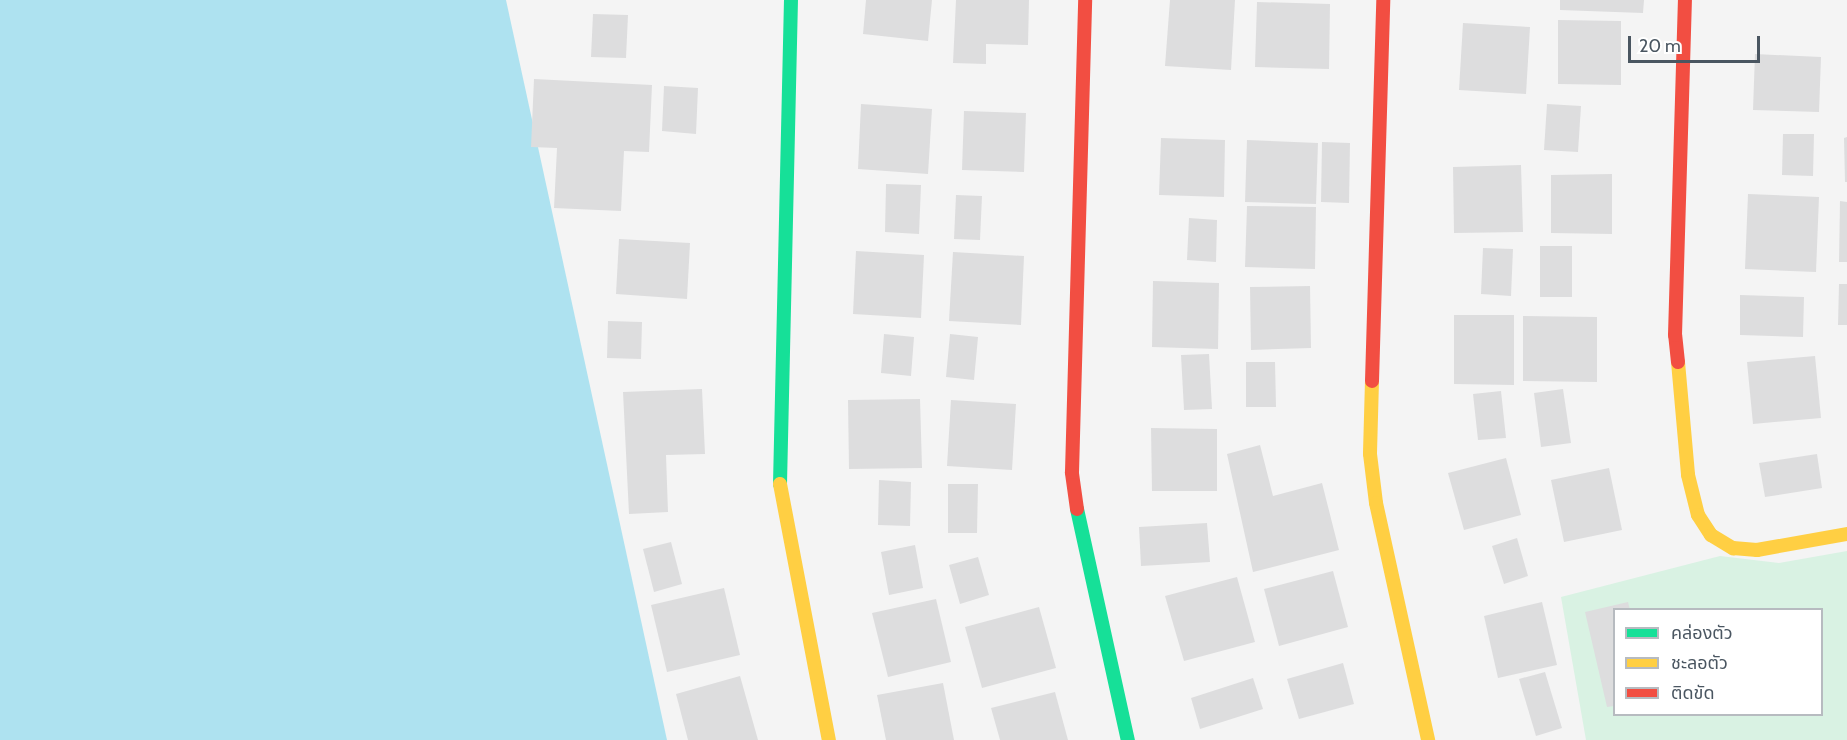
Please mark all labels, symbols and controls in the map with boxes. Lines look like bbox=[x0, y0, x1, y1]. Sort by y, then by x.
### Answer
scale bar bbox=[1631, 24, 1763, 62]
text: 20 m bbox=[1639, 35, 1681, 57]
legend bbox=[1613, 608, 1823, 716]
text: คล่องตัว bbox=[1671, 622, 1733, 644]
text: ชะลอตัว bbox=[1671, 652, 1728, 674]
text: ติดขัด bbox=[1671, 682, 1714, 704]

